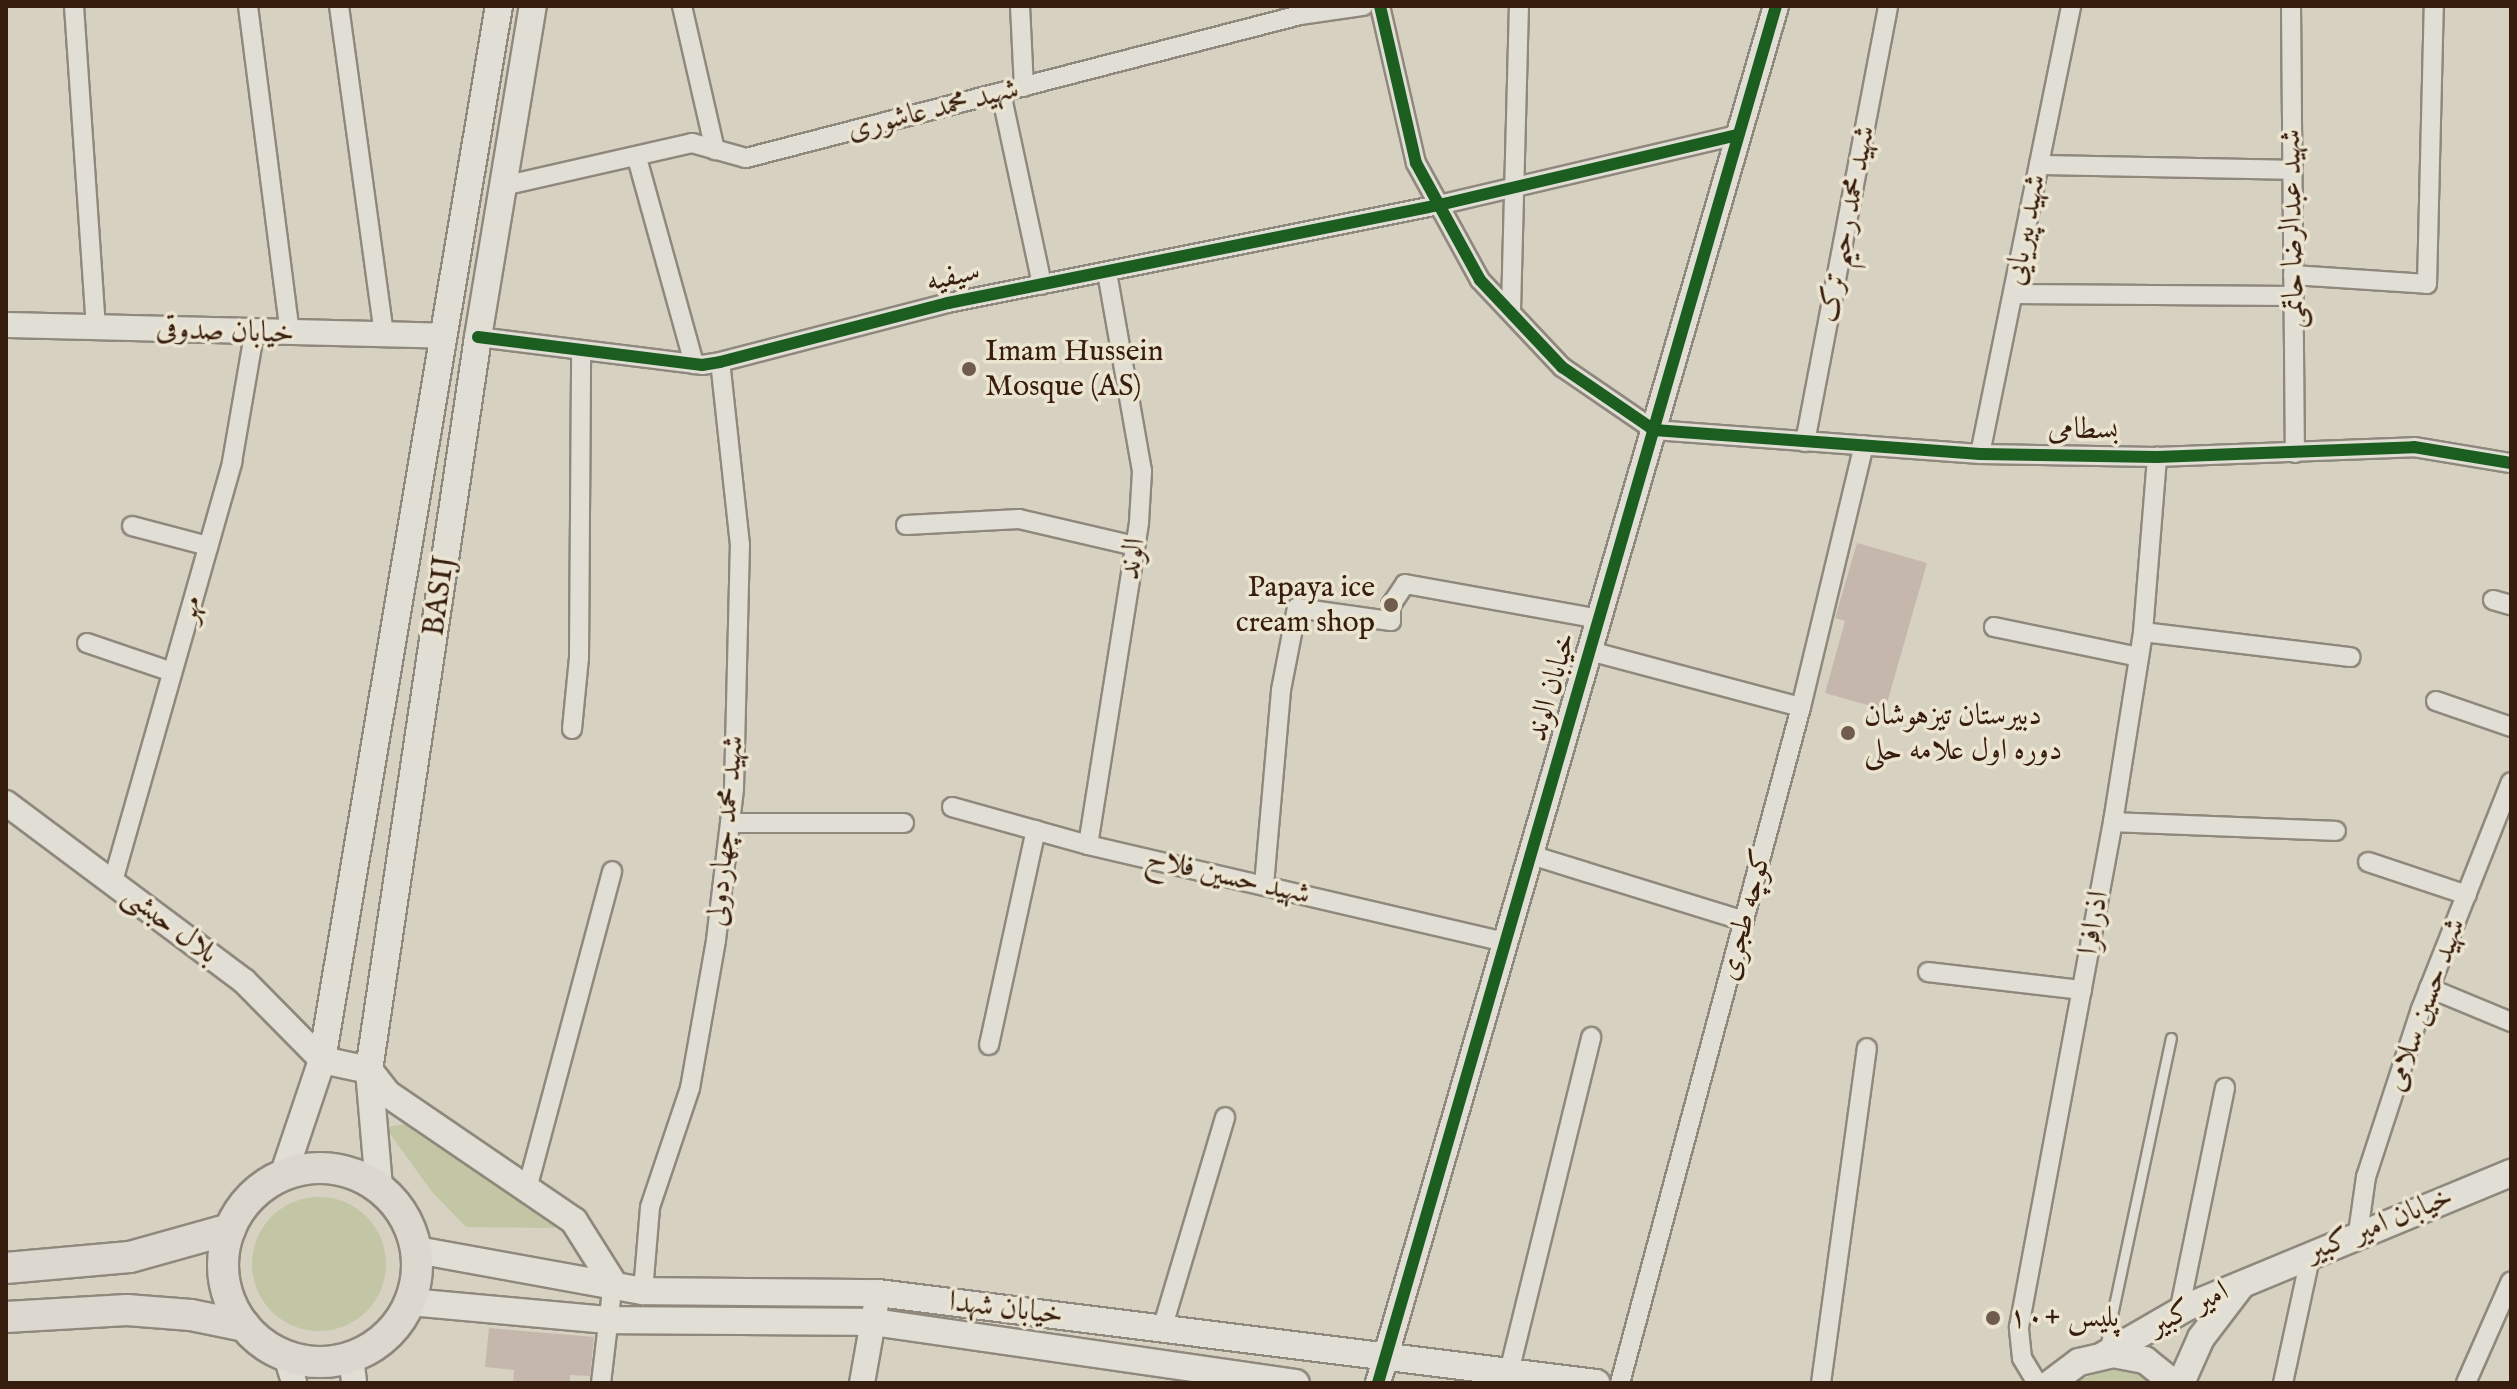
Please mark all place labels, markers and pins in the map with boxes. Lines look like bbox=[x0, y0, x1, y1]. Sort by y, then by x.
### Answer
place label: Imam Hussein Mosque (AS) bbox=[985, 334, 1164, 404]
marker: Imam Hussein Mosque (AS) bbox=[960, 360, 978, 378]
place label: Papaya ice cream shop bbox=[1236, 570, 1375, 640]
marker: Papaya ice cream shop bbox=[1382, 596, 1400, 614]
place label: دبیرستان تیزهوشان دوره اول علامه حلی bbox=[1864, 698, 2062, 768]
marker: دبیرستان تیزهوشان دوره اول علامه حلی bbox=[1839, 724, 1857, 742]
place label: پلیس +۱۰ bbox=[2009, 1300, 2119, 1336]
marker: پلیس +۱۰ bbox=[1984, 1309, 2002, 1327]

